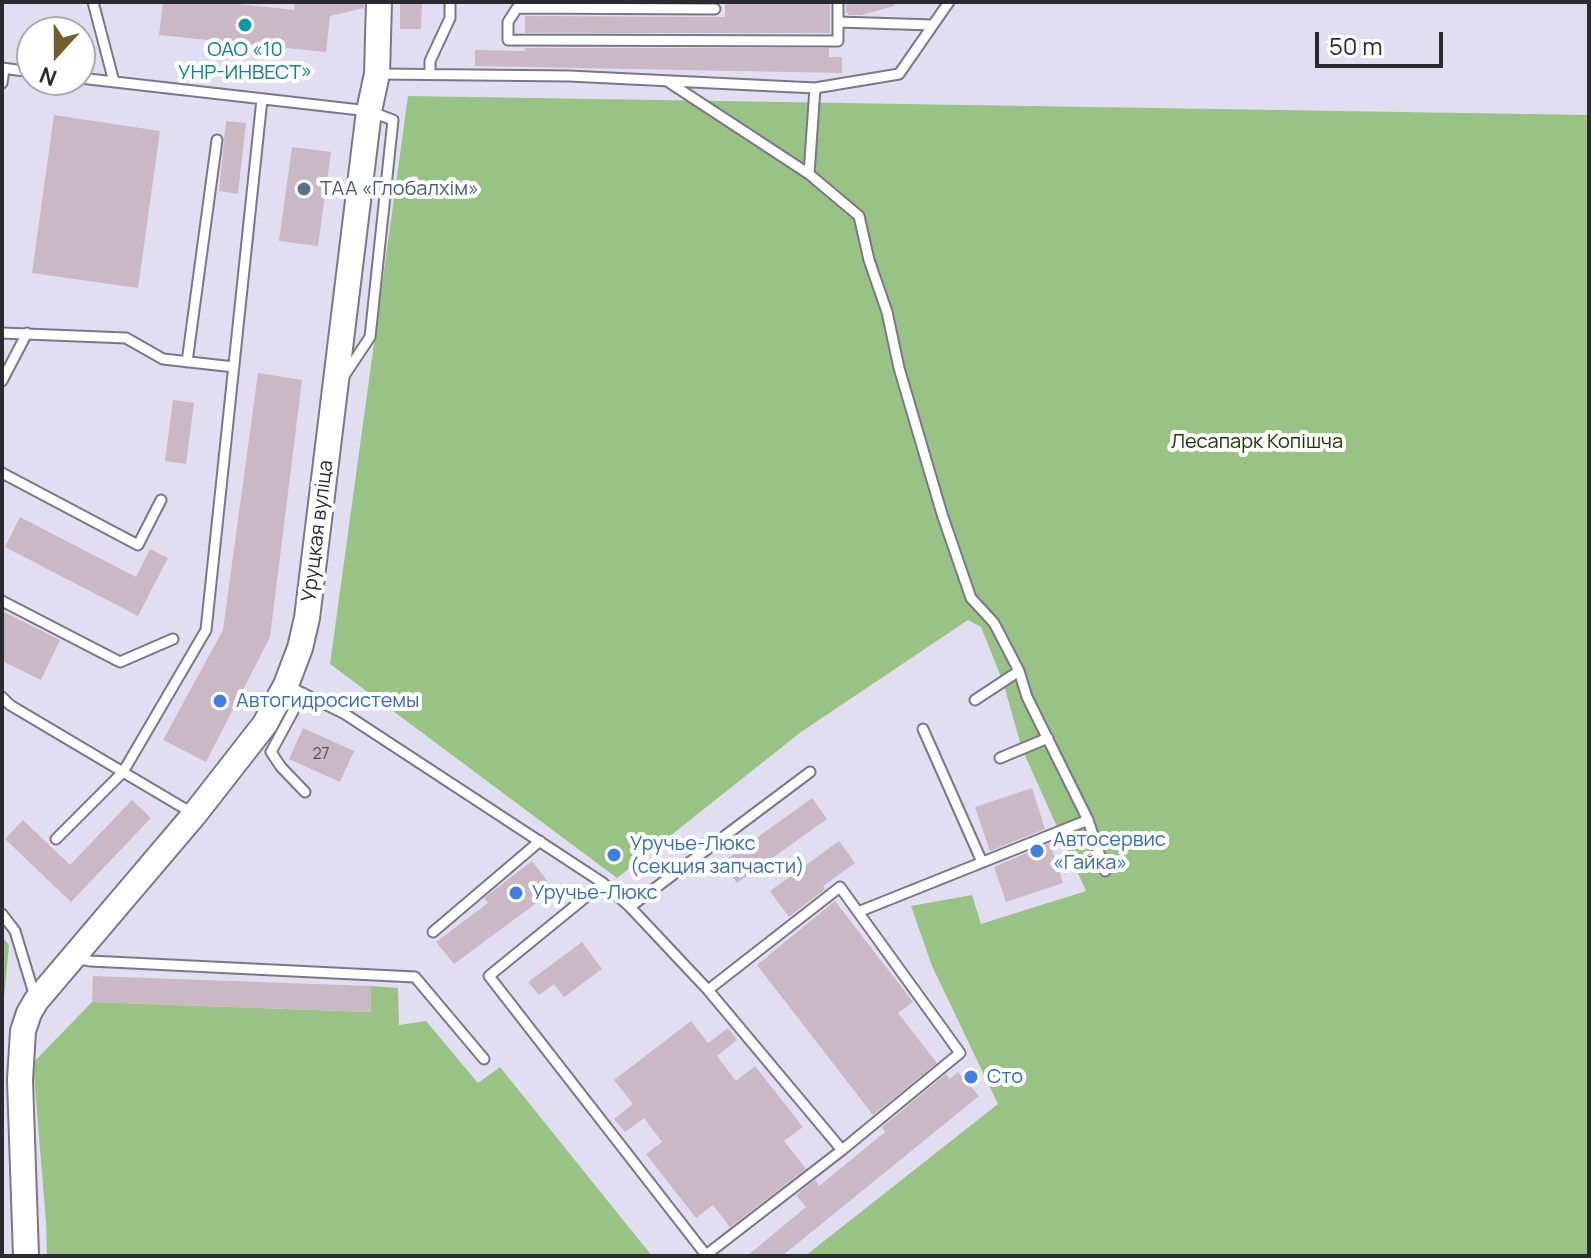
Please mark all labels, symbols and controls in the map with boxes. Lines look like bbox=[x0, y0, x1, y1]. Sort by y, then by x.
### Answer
north arrow bbox=[16, 16, 96, 96]
marker: ОАО «10 УНР-ИНВЕСТ» bbox=[236, 16, 254, 34]
scale bar bbox=[1319, 16, 1447, 66]
text: 50 m bbox=[1329, 29, 1383, 62]
place label: ОАО «10 УНР-ИНВЕСТ» bbox=[178, 38, 312, 85]
text: N bbox=[35, 60, 61, 93]
place label: ТАА «Глобалхім» bbox=[320, 177, 479, 201]
marker: ТАА «Глобалхім» bbox=[295, 180, 313, 198]
park label: Лесапарк Копішча bbox=[1171, 430, 1343, 454]
street label: Уруцкая вуліца bbox=[297, 459, 339, 603]
place label: Автогидросистемы bbox=[236, 689, 419, 713]
marker: Автогидросистемы bbox=[211, 692, 229, 710]
house number: 27 bbox=[312, 745, 330, 765]
place label: Автосервис «Гайка» bbox=[1053, 828, 1166, 875]
place label: Уручье-Люкс (секция запчасти) bbox=[630, 832, 805, 879]
marker: Автосервис «Гайка» bbox=[1028, 842, 1046, 860]
marker: Уручье-Люкс (секция запчасти) bbox=[605, 846, 623, 864]
place label: Уручье-Люкс bbox=[532, 881, 658, 905]
marker: Уручье-Люкс bbox=[507, 884, 525, 902]
place label: Сто bbox=[987, 1065, 1023, 1089]
marker: Сто bbox=[962, 1068, 980, 1086]

